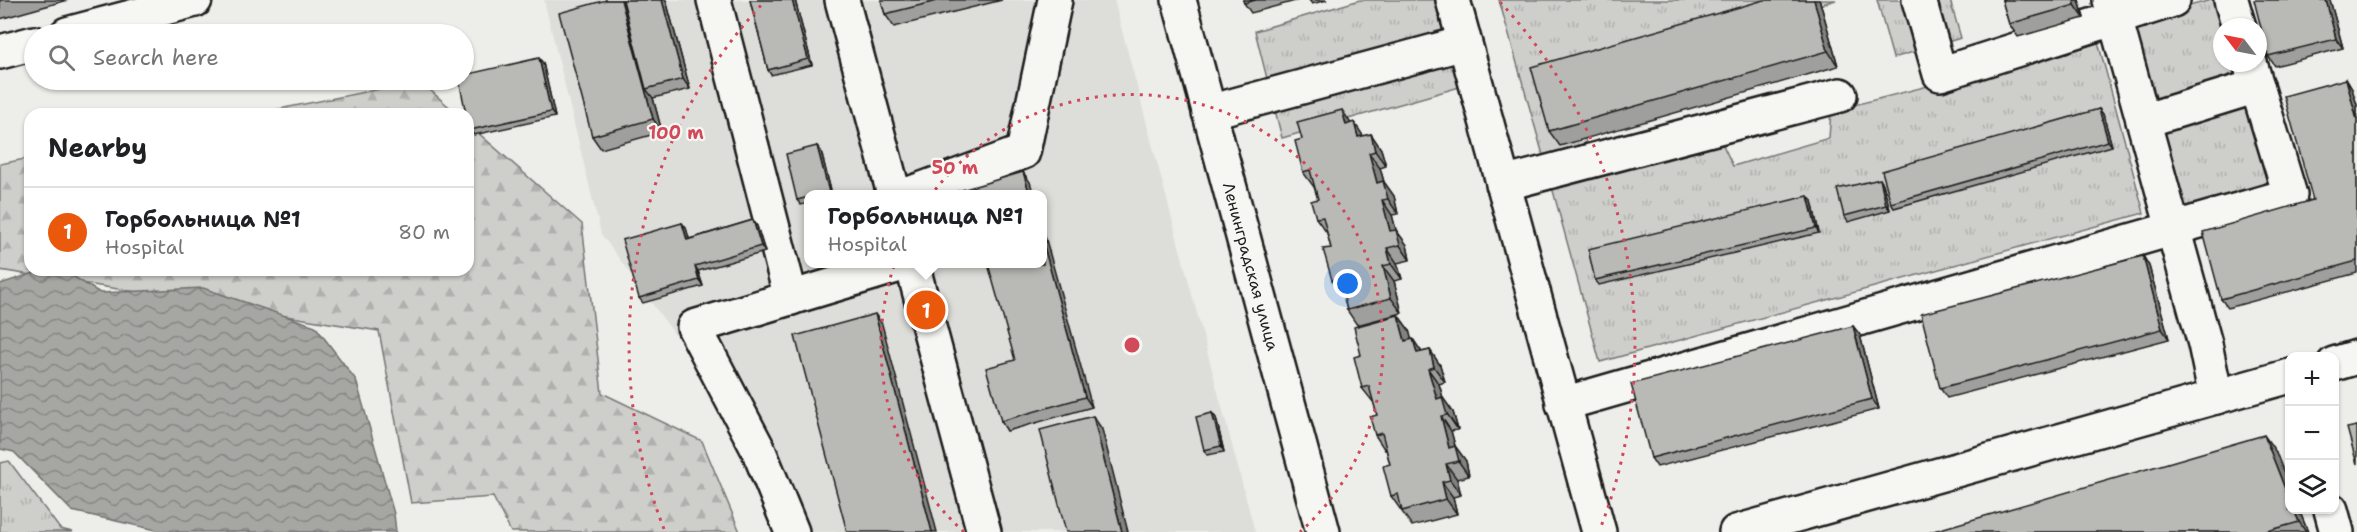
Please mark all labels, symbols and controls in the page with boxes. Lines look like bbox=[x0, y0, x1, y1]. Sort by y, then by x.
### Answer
north arrow bbox=[2213, 18, 2267, 72]
search box bbox=[24, 24, 474, 90]
icon: search bbox=[45, 41, 78, 74]
text: Search here bbox=[93, 43, 219, 72]
text: 100 m bbox=[648, 121, 704, 145]
text: Nearby bbox=[48, 130, 147, 165]
text: 50 m bbox=[932, 156, 979, 180]
street label: Ленинградская улица bbox=[1218, 180, 1283, 353]
popup bbox=[804, 190, 1047, 268]
text: Горбольница №1 bbox=[828, 202, 1023, 231]
text: Горбольница №1 bbox=[105, 205, 301, 234]
text: 1 bbox=[63, 219, 72, 245]
text: 80 m bbox=[398, 219, 450, 245]
text: Hospital bbox=[828, 231, 907, 257]
text: Hospital bbox=[105, 234, 184, 260]
your location bbox=[1333, 269, 1362, 298]
pin: 1 bbox=[906, 288, 946, 332]
centre of rings bbox=[1122, 335, 1142, 355]
map controls bbox=[2285, 352, 2339, 514]
button: + bbox=[2285, 352, 2339, 406]
button: − bbox=[2285, 406, 2339, 460]
button: layers bbox=[2285, 460, 2339, 514]

